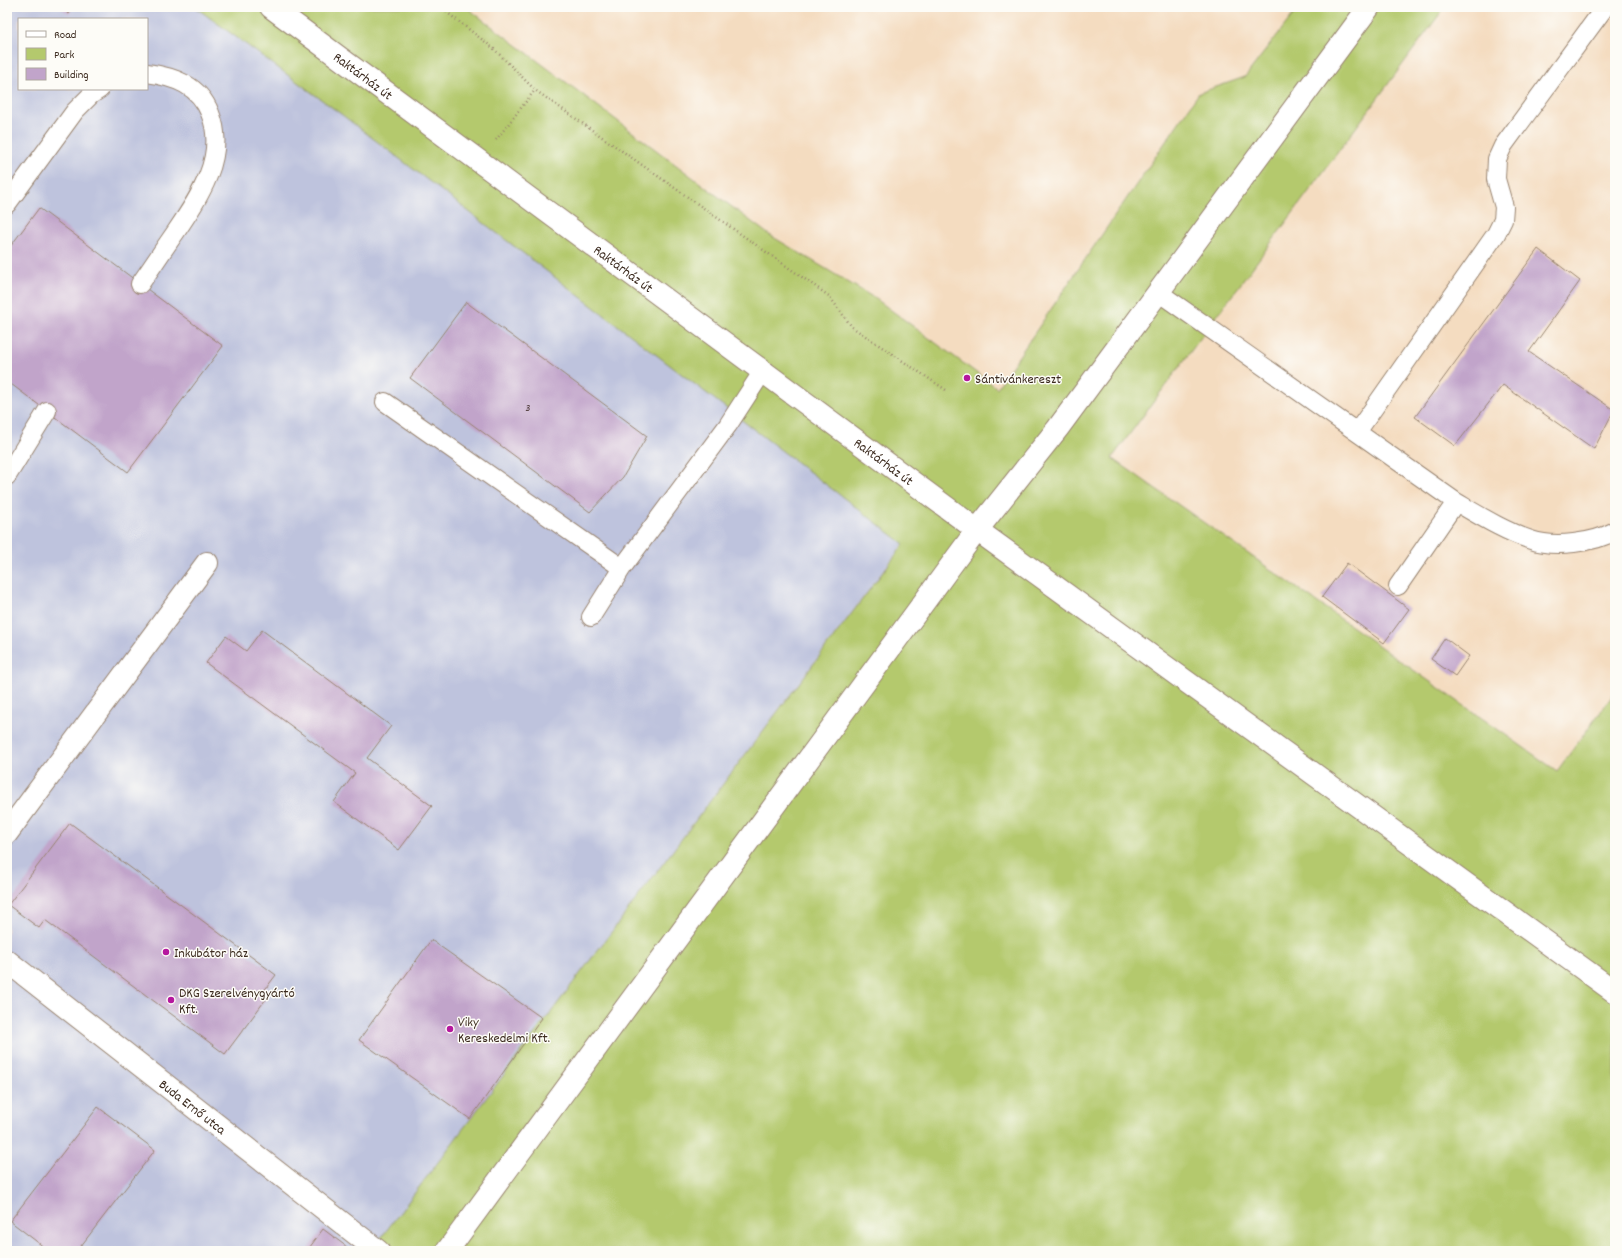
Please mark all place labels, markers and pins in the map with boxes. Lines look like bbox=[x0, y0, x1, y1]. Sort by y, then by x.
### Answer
place label: Sántivánkereszt bbox=[975, 370, 1061, 390]
marker: Sántivánkereszt bbox=[962, 373, 972, 383]
place label: Inkubátor ház bbox=[174, 944, 249, 964]
marker: Inkubátor ház bbox=[161, 947, 171, 957]
place label: DKG Szerelvénygyártó Kft. bbox=[179, 984, 295, 1020]
marker: DKG Szerelvénygyártó Kft. bbox=[166, 995, 176, 1005]
place label: Viky Kereskedelmi Kft. bbox=[458, 1013, 550, 1049]
marker: Viky Kereskedelmi Kft. bbox=[445, 1024, 455, 1034]

